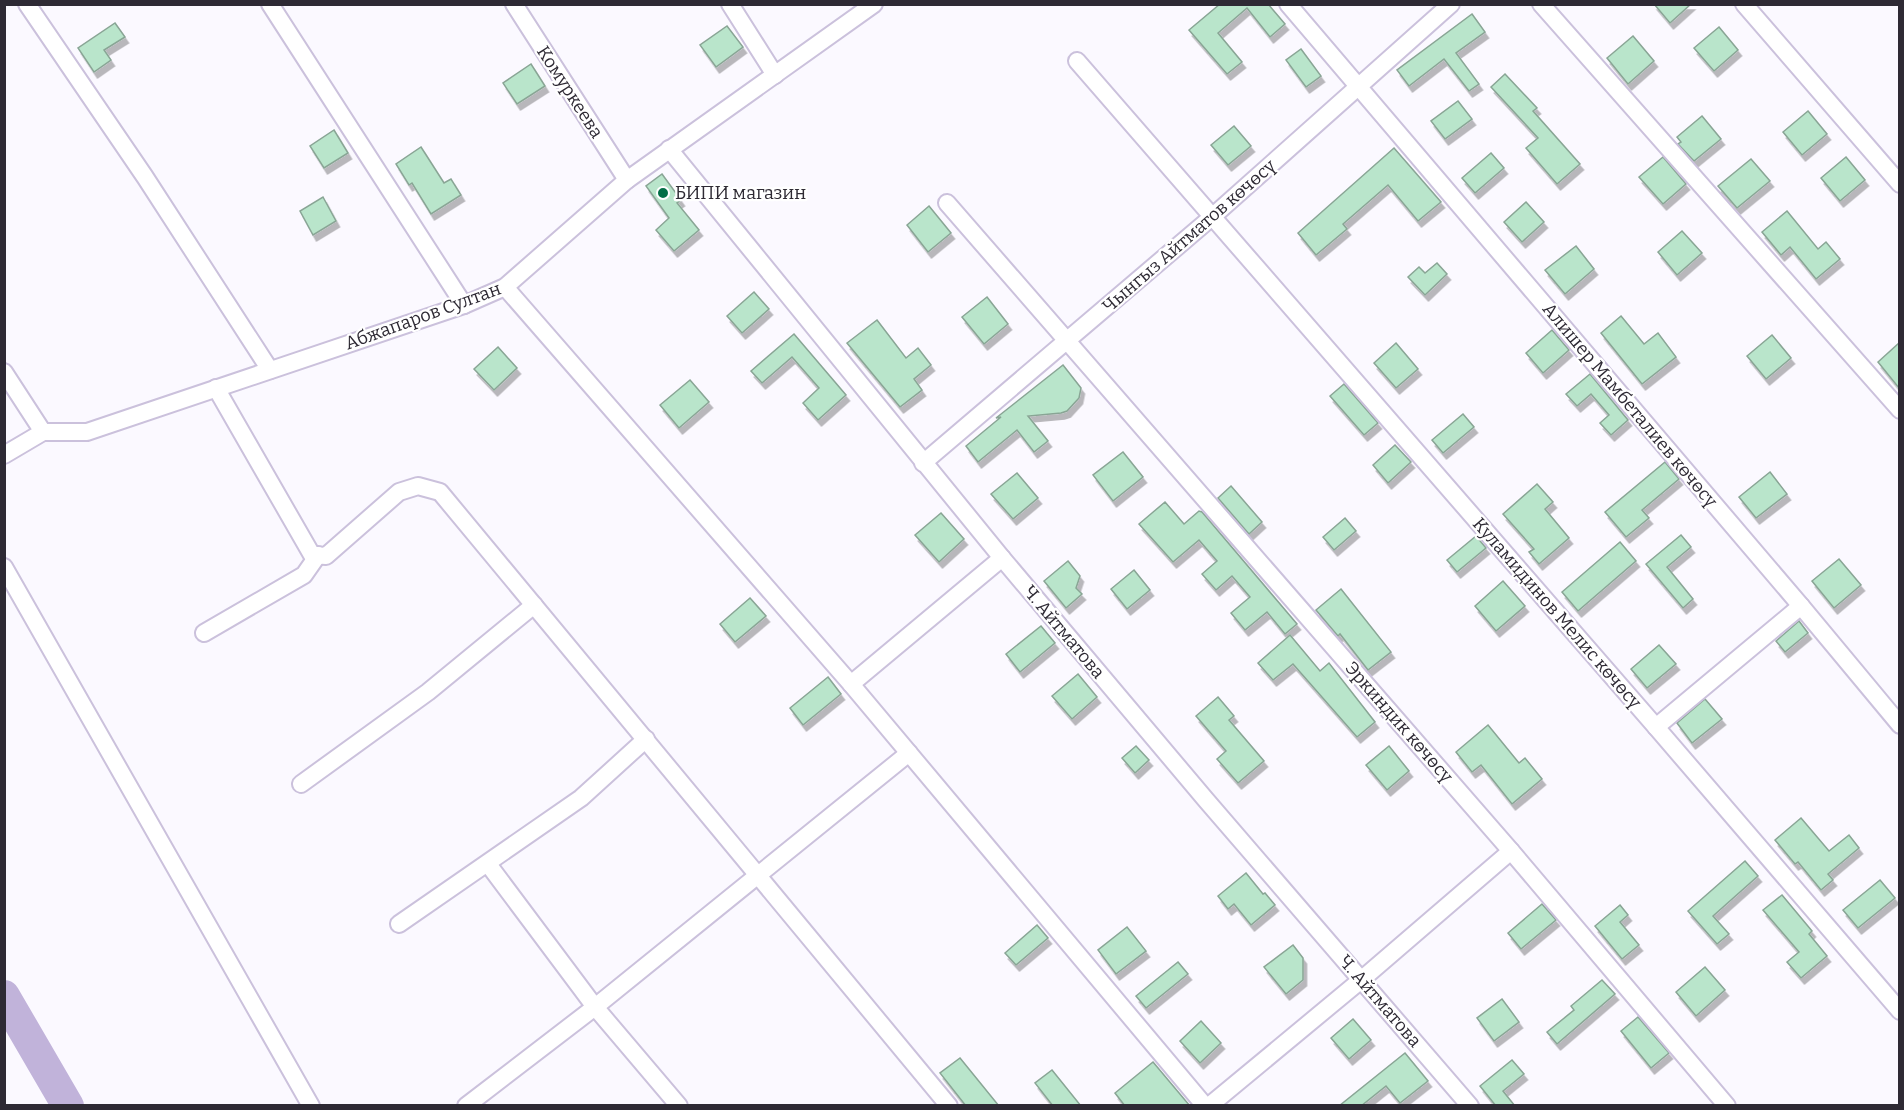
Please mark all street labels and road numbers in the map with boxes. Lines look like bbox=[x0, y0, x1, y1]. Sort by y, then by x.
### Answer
street label: Комуркеева bbox=[532, 42, 608, 142]
street label: Чынгыз Айтматов көчөсү bbox=[1098, 155, 1280, 317]
street label: Абжапаров Султан bbox=[342, 278, 504, 354]
street label: Алишер Мамбеталиев көчөсү bbox=[1538, 298, 1722, 512]
street label: Куламидинов Мелис көчөсү bbox=[1468, 513, 1646, 713]
street label: Ч. Айтматова bbox=[1019, 581, 1109, 683]
street label: Эркиндик көчөсү bbox=[1341, 657, 1458, 787]
street label: Ч. Айтматова bbox=[1334, 950, 1426, 1052]

